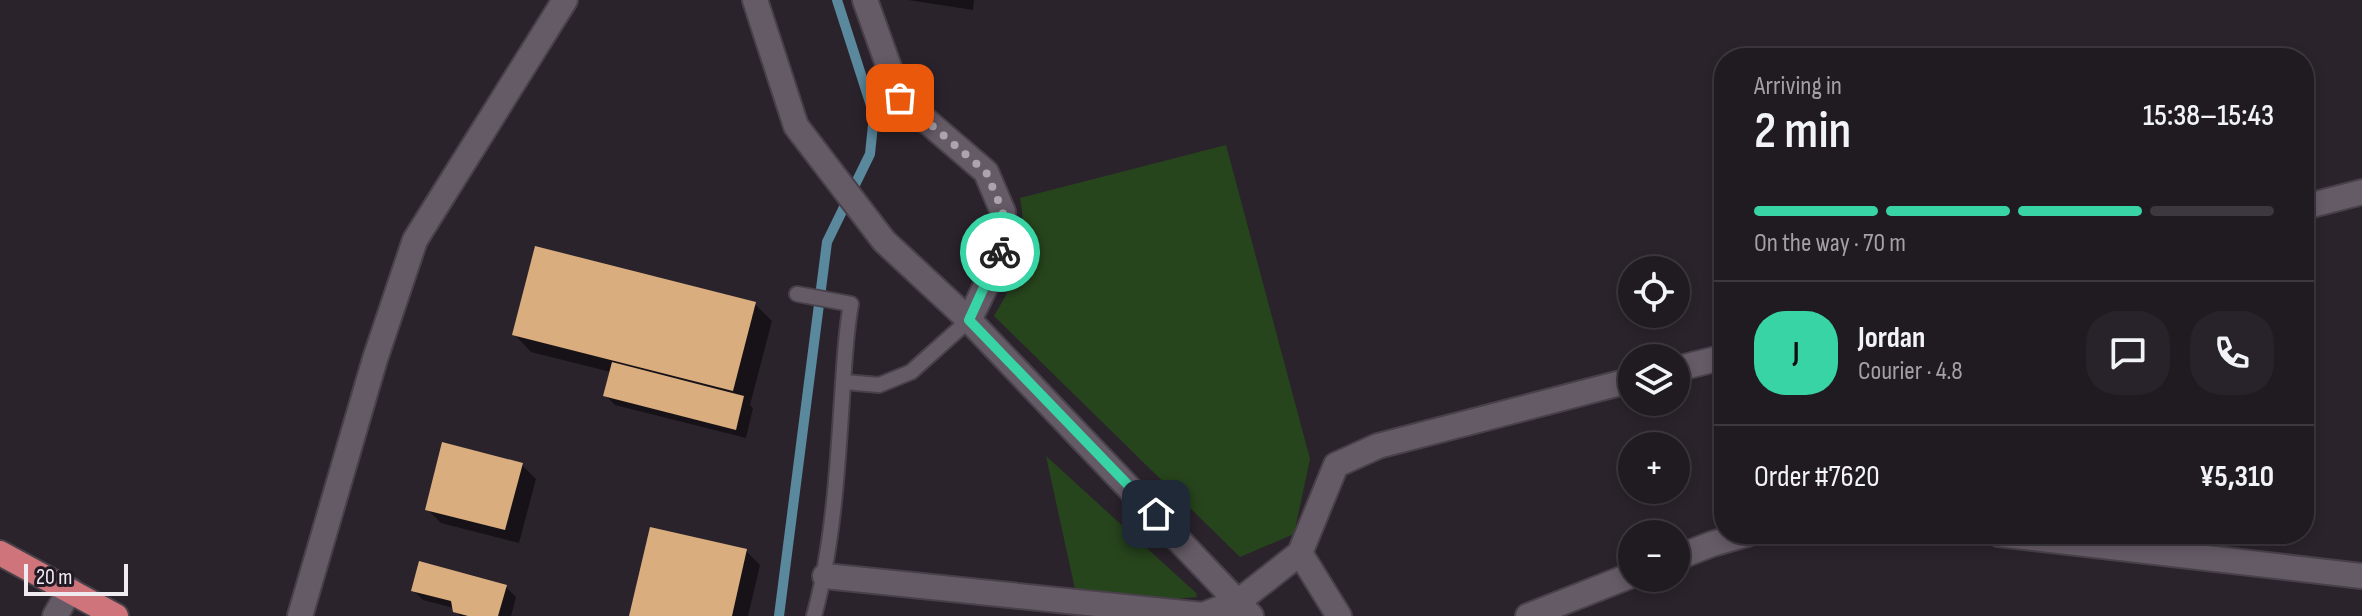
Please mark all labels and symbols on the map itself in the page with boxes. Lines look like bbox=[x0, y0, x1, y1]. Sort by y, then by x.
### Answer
pin bbox=[866, 64, 934, 132]
courier bbox=[960, 212, 1040, 292]
pin bbox=[1122, 480, 1190, 548]
scale bar bbox=[24, 560, 128, 596]

